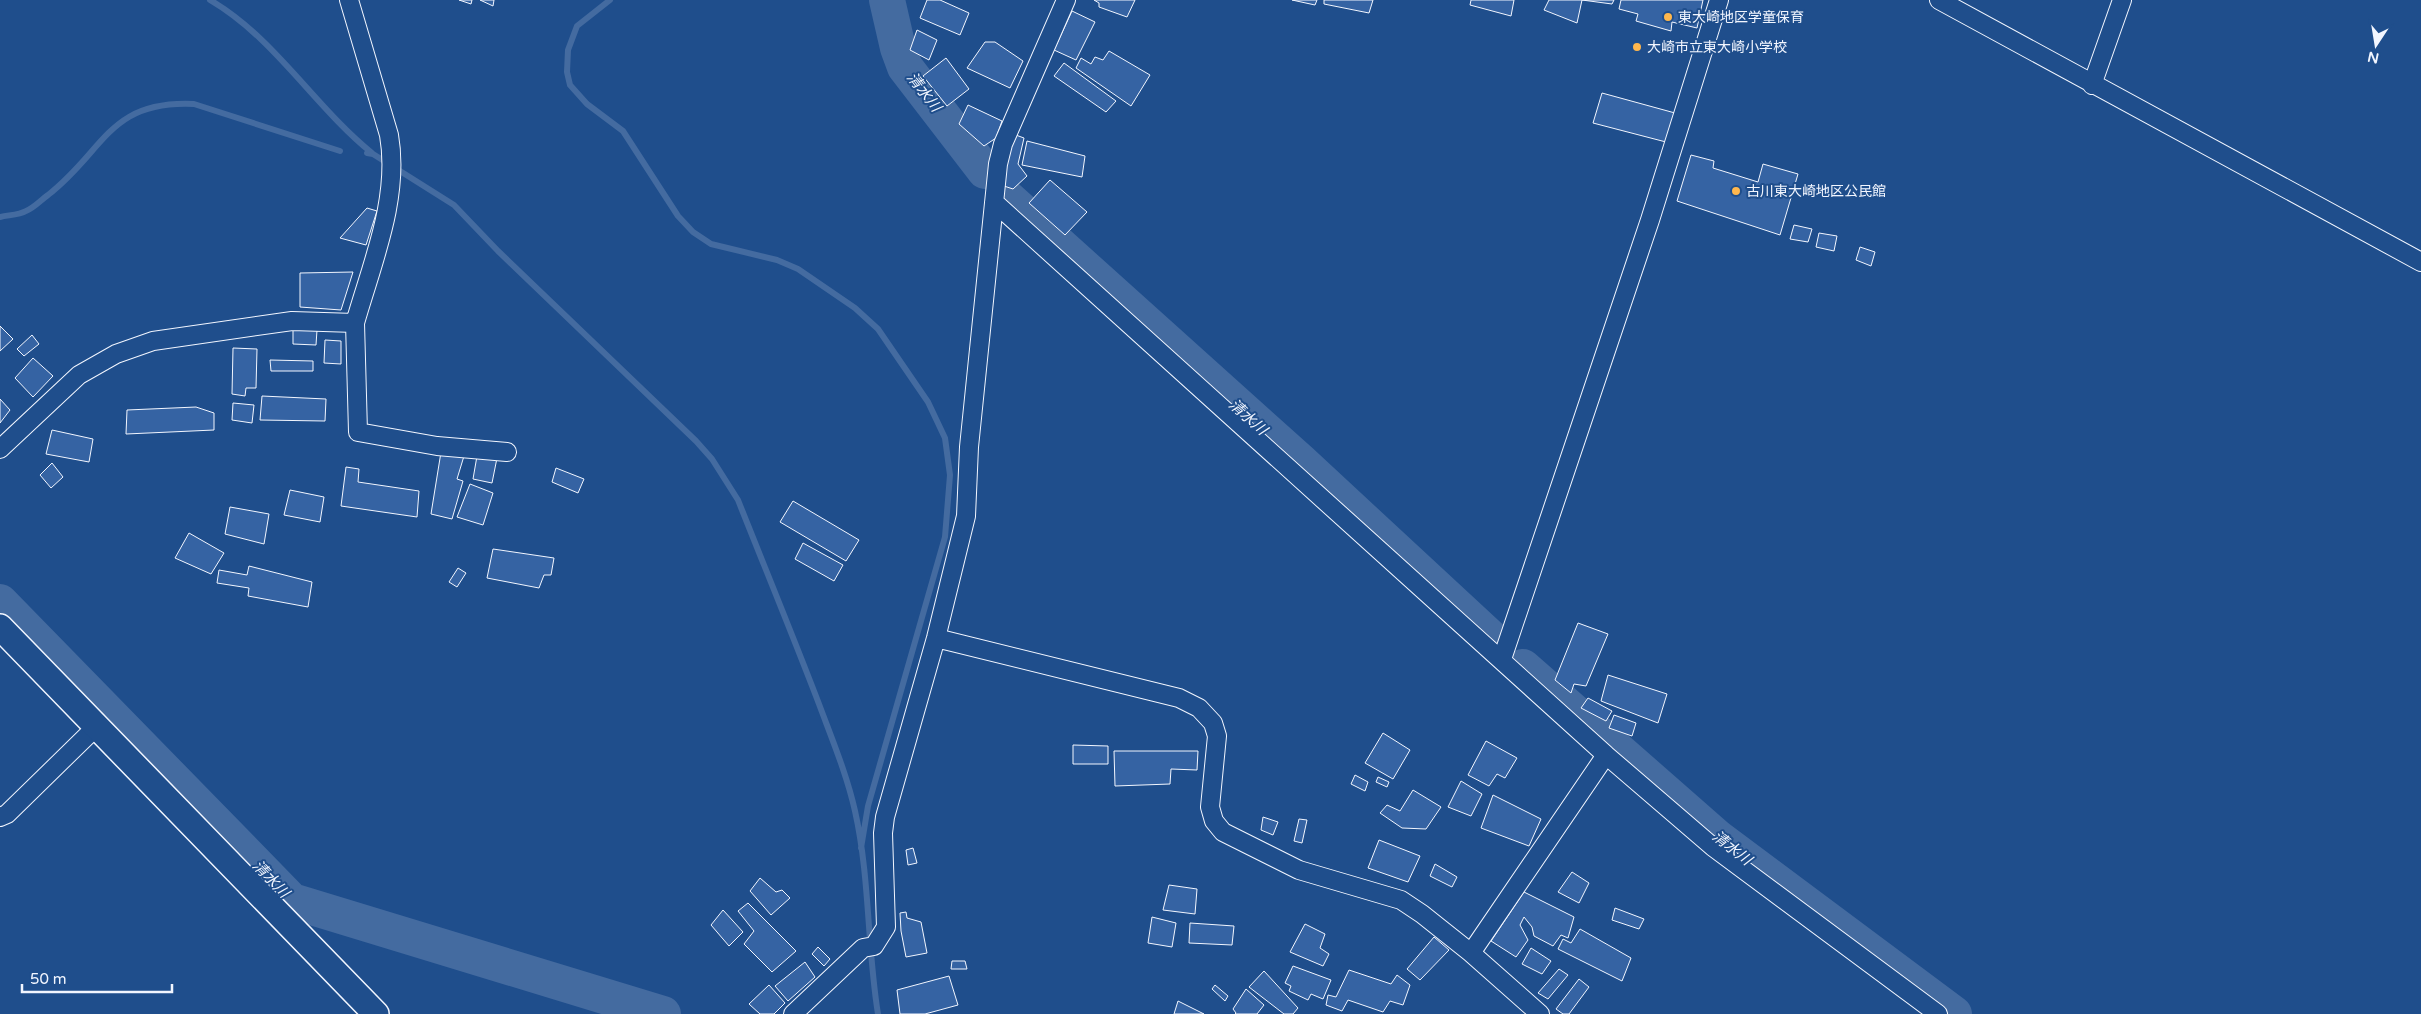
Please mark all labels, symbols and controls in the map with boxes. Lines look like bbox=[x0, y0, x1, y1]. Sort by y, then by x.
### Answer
place label: 東大崎地区学童保育 bbox=[1678, 9, 1804, 26]
marker: 東大崎地区学童保育 bbox=[1662, 11, 1674, 23]
north arrow bbox=[2351, 20, 2401, 70]
place label: 大崎市立東大崎小学校 bbox=[1647, 39, 1787, 56]
marker: 大崎市立東大崎小学校 bbox=[1631, 41, 1643, 53]
text: N bbox=[2366, 48, 2381, 67]
water label: 清水川 bbox=[903, 69, 946, 117]
place label: 古川東大崎地区公民館 bbox=[1746, 183, 1886, 200]
marker: 古川東大崎地区公民館 bbox=[1730, 185, 1742, 197]
water label: 清水川 bbox=[1225, 395, 1272, 440]
water label: 清水川 bbox=[1709, 827, 1757, 870]
water label: 清水川 bbox=[249, 857, 294, 903]
scale bar bbox=[22, 962, 172, 994]
text: 50 m bbox=[30, 970, 67, 988]

